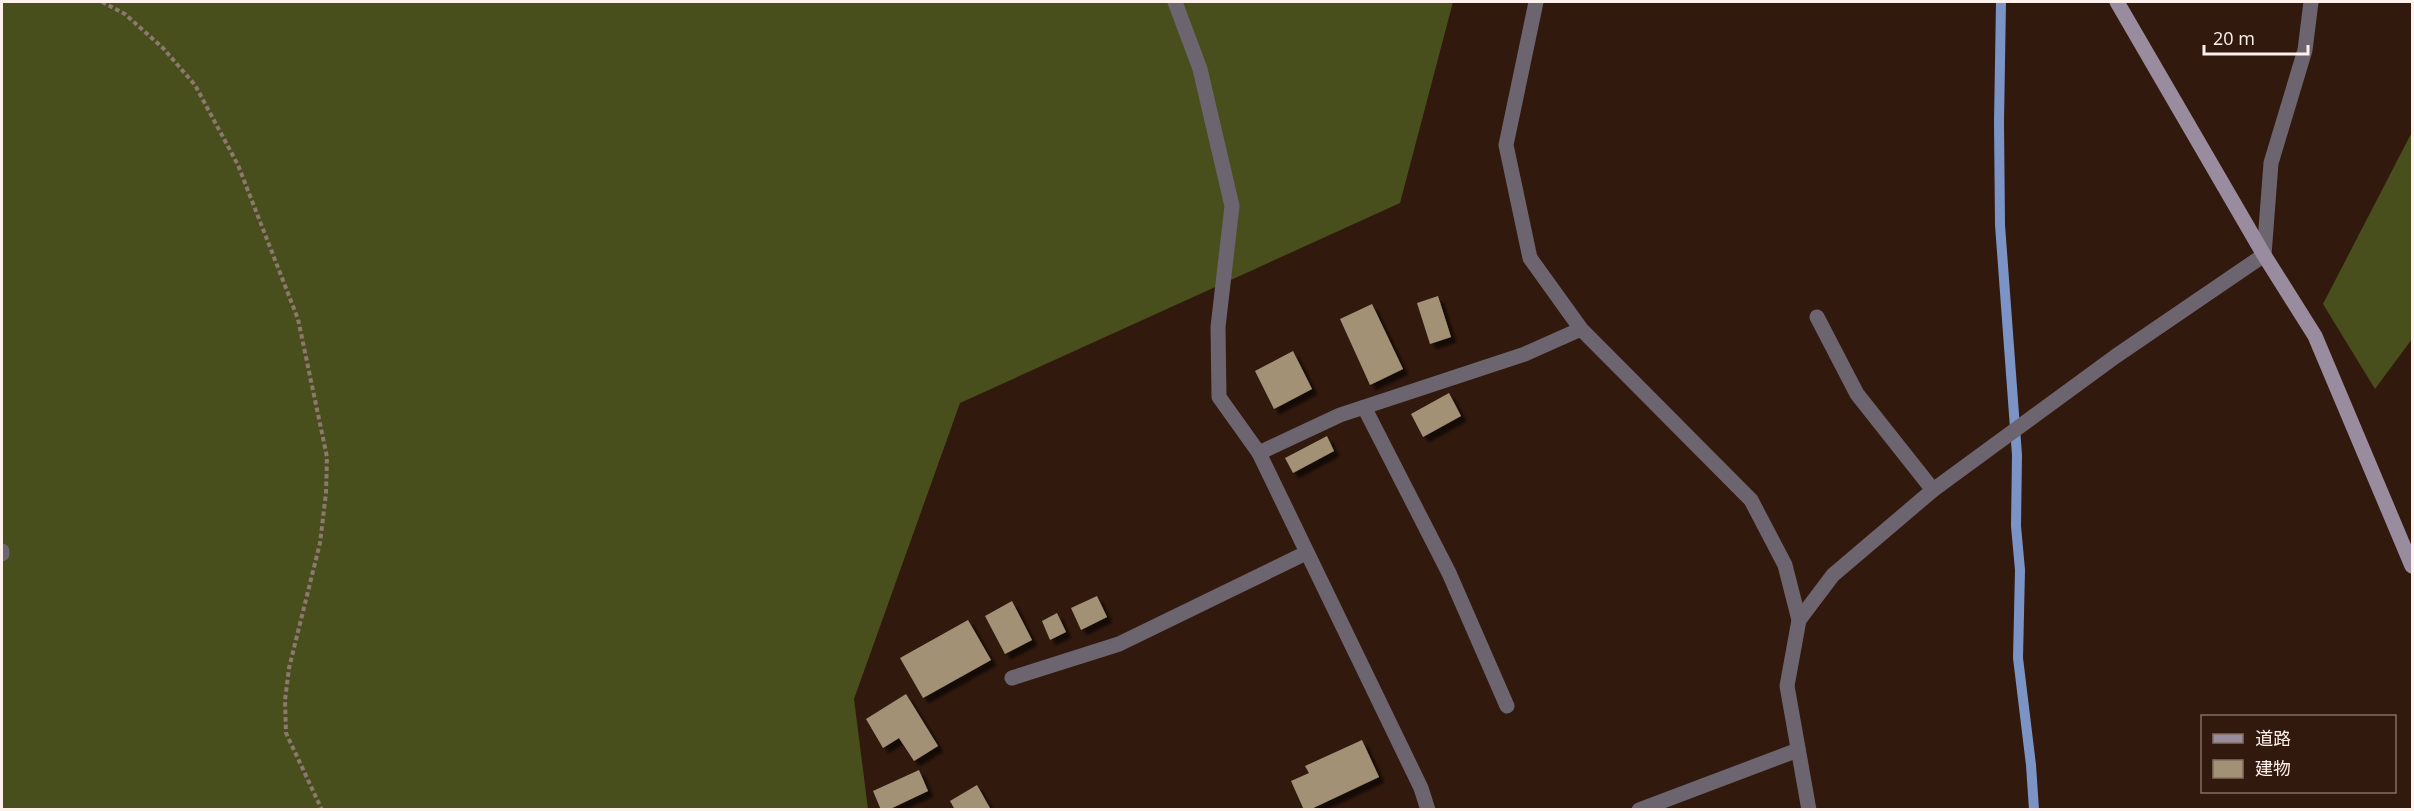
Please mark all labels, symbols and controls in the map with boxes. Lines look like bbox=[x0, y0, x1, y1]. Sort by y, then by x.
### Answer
scale bar bbox=[2204, 18, 2308, 56]
text: 20 m bbox=[2213, 26, 2255, 50]
legend bbox=[2201, 715, 2396, 793]
text: 道路 bbox=[2255, 726, 2291, 750]
text: 建物 bbox=[2255, 756, 2291, 780]

